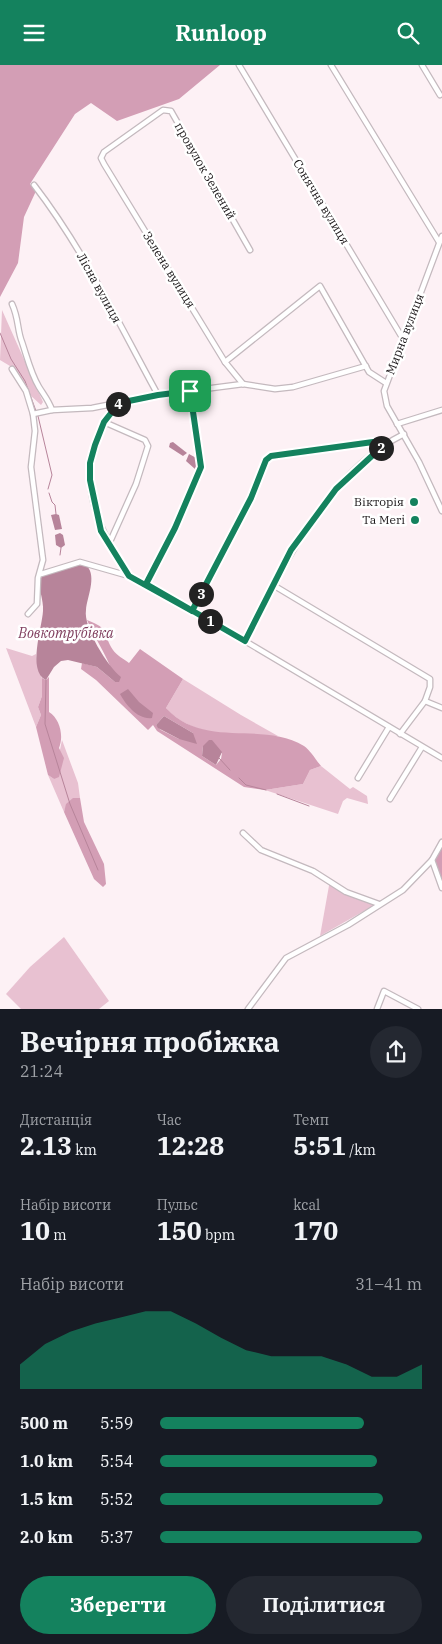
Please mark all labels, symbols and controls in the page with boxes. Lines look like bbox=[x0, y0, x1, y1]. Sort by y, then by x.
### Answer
text: Runloop bbox=[175, 18, 267, 47]
icon: menu bbox=[20, 19, 48, 47]
icon: search bbox=[394, 19, 422, 47]
street label: провулок Зелений bbox=[172, 120, 239, 222]
street label: Сонячна вулиця bbox=[290, 156, 353, 247]
street label: Зелена вулиця bbox=[140, 229, 199, 311]
street label: Лісна вулиця bbox=[74, 250, 125, 326]
street label: Мирна вулиця bbox=[382, 291, 427, 376]
pin bbox=[169, 370, 211, 412]
icon: arrive bbox=[176, 377, 204, 405]
pin: 4 bbox=[106, 391, 130, 417]
text: 4 bbox=[114, 395, 123, 413]
pin: 2 bbox=[368, 435, 394, 461]
text: 2 bbox=[377, 439, 386, 457]
place label: Вікторія bbox=[354, 494, 404, 509]
marker: Вікторія bbox=[408, 496, 420, 508]
place label: Ta Meri bbox=[362, 512, 405, 527]
marker: Ta Meri bbox=[409, 514, 421, 526]
pin: 3 bbox=[188, 581, 214, 607]
text: 3 bbox=[197, 585, 206, 603]
pin: 1 bbox=[198, 609, 222, 633]
text: 1 bbox=[206, 612, 215, 630]
water label: Вовкотрубівка bbox=[17, 624, 114, 642]
text: Вечірня пробіжка bbox=[20, 1023, 280, 1060]
button: share bbox=[370, 1026, 422, 1078]
text: 21:24 bbox=[20, 1061, 63, 1081]
text: Дистанція bbox=[20, 1111, 92, 1129]
text: Час bbox=[157, 1111, 182, 1129]
text: Темп bbox=[293, 1111, 329, 1129]
text: 2.13 bbox=[20, 1129, 72, 1162]
text: 12:28 bbox=[157, 1129, 224, 1162]
text: 5:51 bbox=[293, 1129, 346, 1162]
text: km bbox=[72, 1141, 97, 1159]
text: /km bbox=[346, 1141, 376, 1159]
text: Набір висоти bbox=[20, 1196, 111, 1214]
text: Пульс bbox=[157, 1196, 198, 1214]
text: kcal bbox=[293, 1196, 320, 1214]
text: 10 bbox=[20, 1214, 50, 1247]
text: 150 bbox=[157, 1214, 202, 1247]
text: 170 bbox=[293, 1214, 338, 1247]
text: m bbox=[50, 1226, 67, 1244]
text: bpm bbox=[202, 1226, 235, 1244]
text: Набір висоти bbox=[20, 1274, 124, 1294]
text: 31–41 m bbox=[355, 1274, 422, 1294]
text: 500 m bbox=[20, 1413, 68, 1433]
text: 5:59 bbox=[100, 1413, 133, 1433]
text: 1.0 km bbox=[20, 1451, 73, 1471]
text: 5:54 bbox=[100, 1451, 133, 1471]
text: 1.5 km bbox=[20, 1489, 73, 1509]
text: 5:52 bbox=[100, 1489, 133, 1509]
text: 2.0 km bbox=[20, 1527, 73, 1547]
text: 5:37 bbox=[100, 1527, 133, 1547]
button: Зберегти bbox=[20, 1576, 216, 1634]
button: Поділитися bbox=[226, 1576, 422, 1634]

